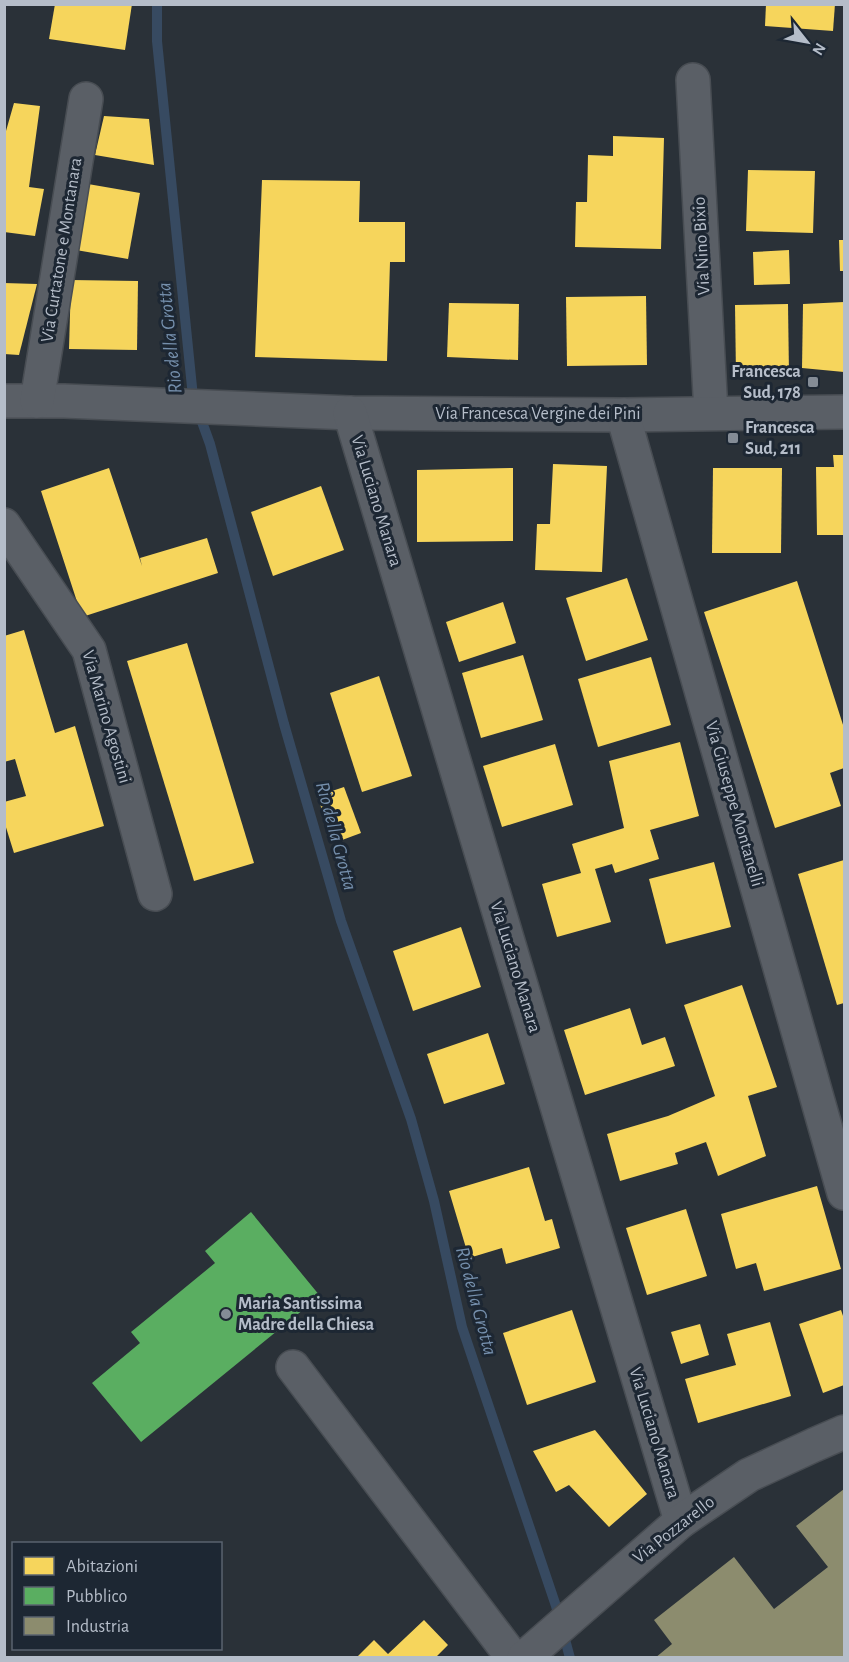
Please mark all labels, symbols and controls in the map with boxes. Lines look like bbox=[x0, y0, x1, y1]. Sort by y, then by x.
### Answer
north arrow bbox=[777, 12, 837, 72]
text: N bbox=[809, 40, 829, 58]
street label: Via Curtatone e Montanara bbox=[38, 156, 86, 344]
street label: Via Nino Bixio bbox=[690, 196, 714, 296]
water label: Rio della Grotta bbox=[154, 281, 186, 395]
place label: Francesca Sud, 178 bbox=[731, 363, 801, 402]
marker: Francesca Sud, 178 bbox=[806, 375, 820, 389]
street label: Via Francesca Vergine dei Pini bbox=[435, 405, 641, 423]
place label: Francesca Sud, 211 bbox=[745, 419, 815, 458]
marker: Francesca Sud, 211 bbox=[726, 431, 740, 445]
street label: Via Luciano Manara bbox=[347, 433, 405, 569]
street label: Via Marino Agostini bbox=[78, 648, 134, 786]
street label: Via Giuseppe Montanelli bbox=[702, 719, 766, 889]
water label: Rio della Grotta bbox=[312, 779, 360, 893]
street label: Via Luciano Manara bbox=[486, 899, 544, 1035]
water label: Rio della Grotta bbox=[452, 1244, 500, 1358]
place label: Maria Santissima Madre della Chiesa bbox=[238, 1295, 375, 1334]
marker: Maria Santissima Madre della Chiesa bbox=[219, 1307, 233, 1321]
street label: Via Luciano Manara bbox=[625, 1365, 683, 1501]
street label: Via Pozzarello bbox=[630, 1493, 718, 1567]
legend bbox=[12, 1542, 222, 1650]
text: Abitazioni bbox=[66, 1558, 138, 1576]
text: Pubblico bbox=[66, 1588, 128, 1606]
text: Industria bbox=[66, 1618, 129, 1636]

